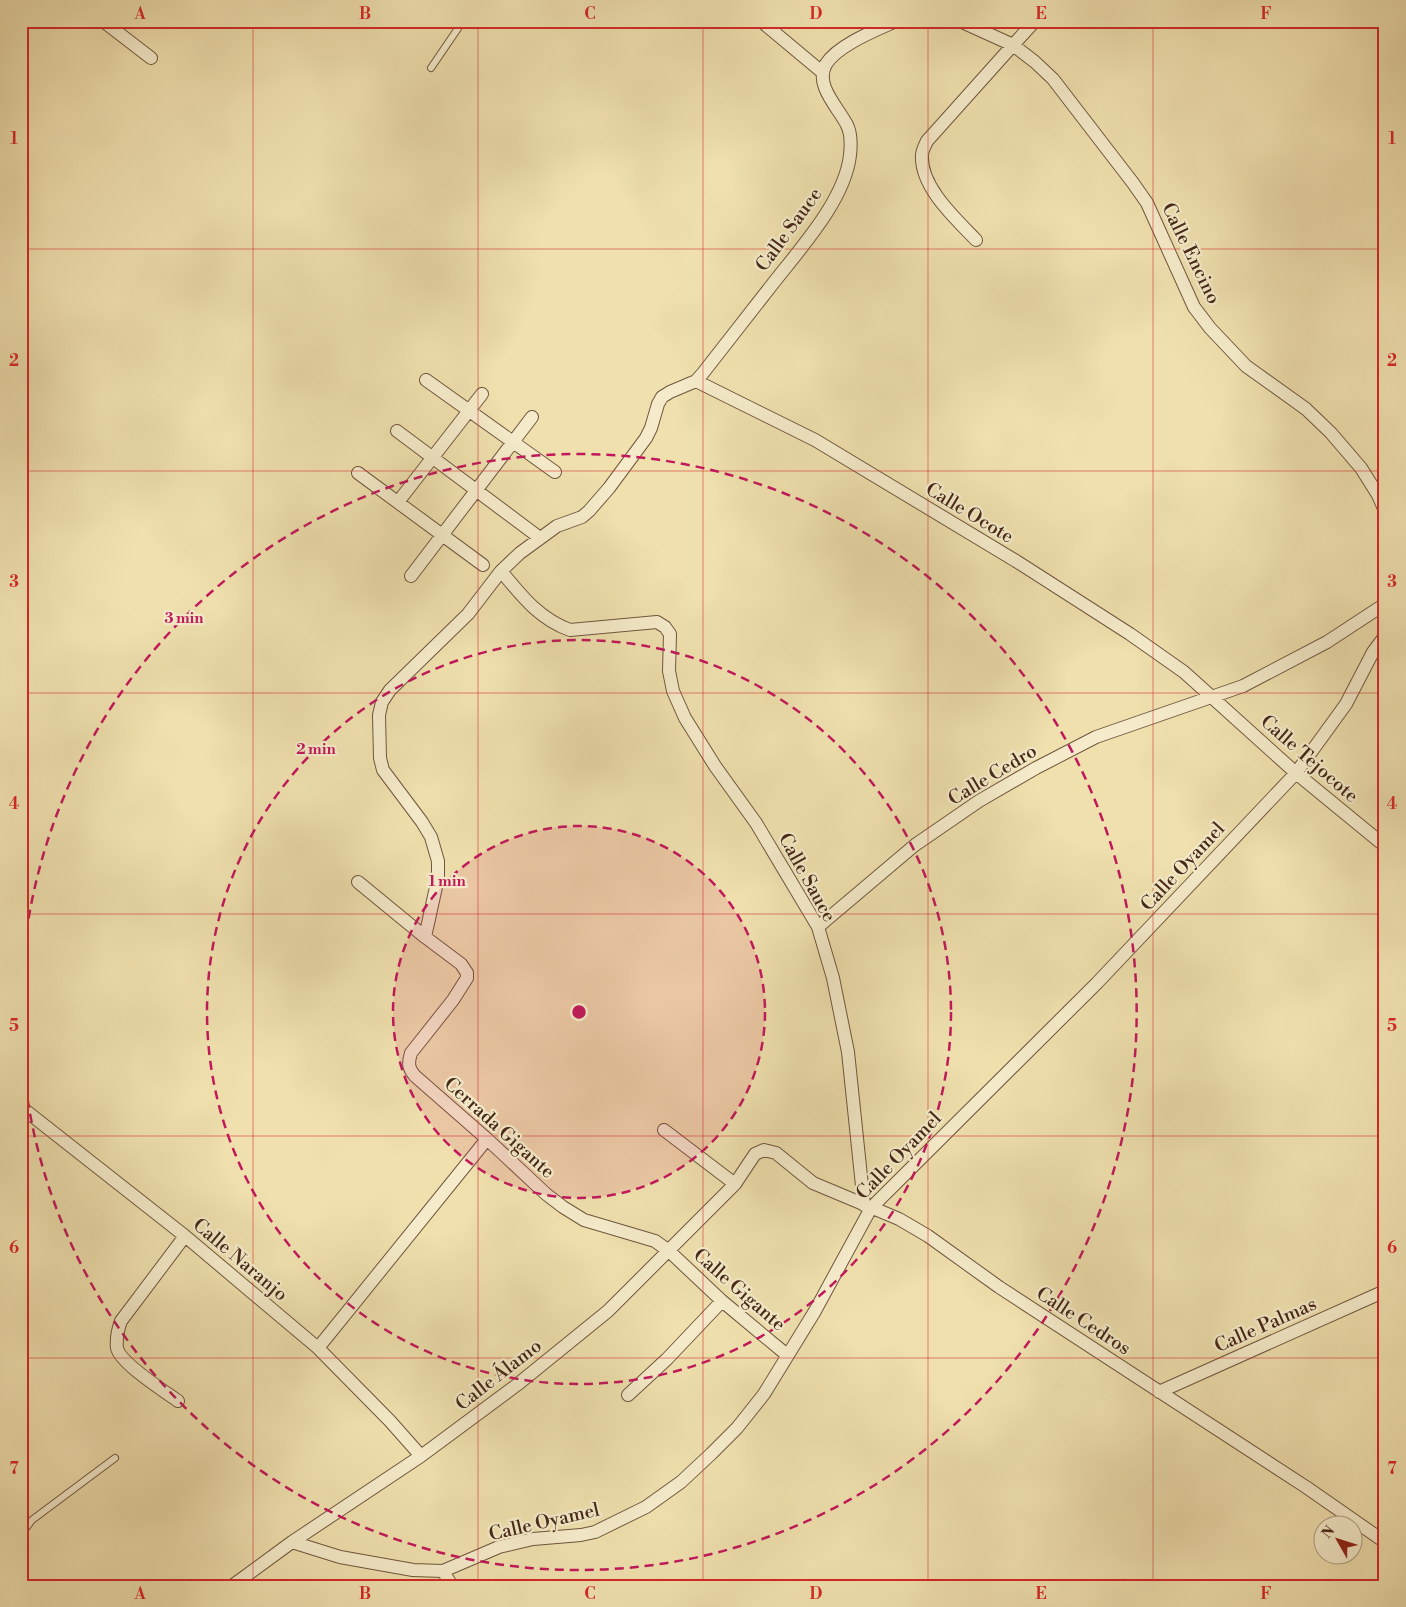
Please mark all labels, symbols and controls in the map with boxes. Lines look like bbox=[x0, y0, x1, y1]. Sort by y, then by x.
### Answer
text: A bbox=[133, 4, 146, 24]
text: B bbox=[359, 4, 371, 24]
text: C bbox=[584, 4, 596, 24]
text: D bbox=[810, 4, 823, 24]
text: E bbox=[1035, 4, 1047, 24]
text: F bbox=[1260, 4, 1272, 24]
text: 1 bbox=[10, 129, 18, 149]
text: 1 bbox=[1388, 129, 1396, 149]
street label: Calle Sauce bbox=[750, 183, 827, 276]
street label: Calle Encino bbox=[1156, 199, 1226, 308]
text: 2 bbox=[9, 351, 19, 371]
text: 2 bbox=[1387, 351, 1397, 371]
street label: Calle Ocote bbox=[921, 477, 1018, 549]
text: 3 bbox=[9, 572, 19, 592]
text: 3 bbox=[1387, 572, 1397, 592]
text: 3 min bbox=[164, 609, 204, 628]
street label: Calle Tejocote bbox=[1255, 710, 1363, 808]
street label: Calle Cedro bbox=[944, 739, 1041, 811]
text: 2 min bbox=[296, 740, 336, 759]
text: 4 bbox=[9, 794, 20, 814]
text: 4 bbox=[1387, 794, 1398, 814]
street label: Calle Oyamel bbox=[1135, 817, 1230, 916]
street label: Calle Sauce bbox=[773, 829, 841, 926]
text: 1 min bbox=[428, 872, 466, 891]
centre of rings bbox=[570, 1003, 588, 1021]
text: 5 bbox=[9, 1016, 19, 1036]
text: 5 bbox=[1387, 1016, 1397, 1036]
street label: Cerrada Gigante bbox=[439, 1072, 560, 1184]
street label: Calle Oyamel bbox=[851, 1106, 947, 1205]
street label: Calle Naranjo bbox=[188, 1213, 293, 1307]
text: 6 bbox=[9, 1238, 19, 1258]
text: 6 bbox=[1387, 1238, 1397, 1258]
street label: Calle Gigante bbox=[688, 1243, 790, 1336]
street label: Calle Cedros bbox=[1032, 1281, 1135, 1360]
street label: Calle Palmas bbox=[1211, 1292, 1320, 1358]
street label: Calle Álamo bbox=[450, 1333, 547, 1416]
text: 7 bbox=[9, 1459, 19, 1479]
text: 7 bbox=[1387, 1459, 1397, 1479]
street label: Calle Oyamel bbox=[487, 1497, 602, 1546]
north arrow bbox=[1314, 1514, 1364, 1564]
text: N bbox=[1318, 1522, 1339, 1542]
text: A bbox=[133, 1584, 146, 1604]
text: B bbox=[359, 1584, 371, 1604]
text: C bbox=[584, 1584, 596, 1604]
text: D bbox=[810, 1584, 823, 1604]
text: E bbox=[1035, 1584, 1047, 1604]
text: F bbox=[1260, 1584, 1272, 1604]

